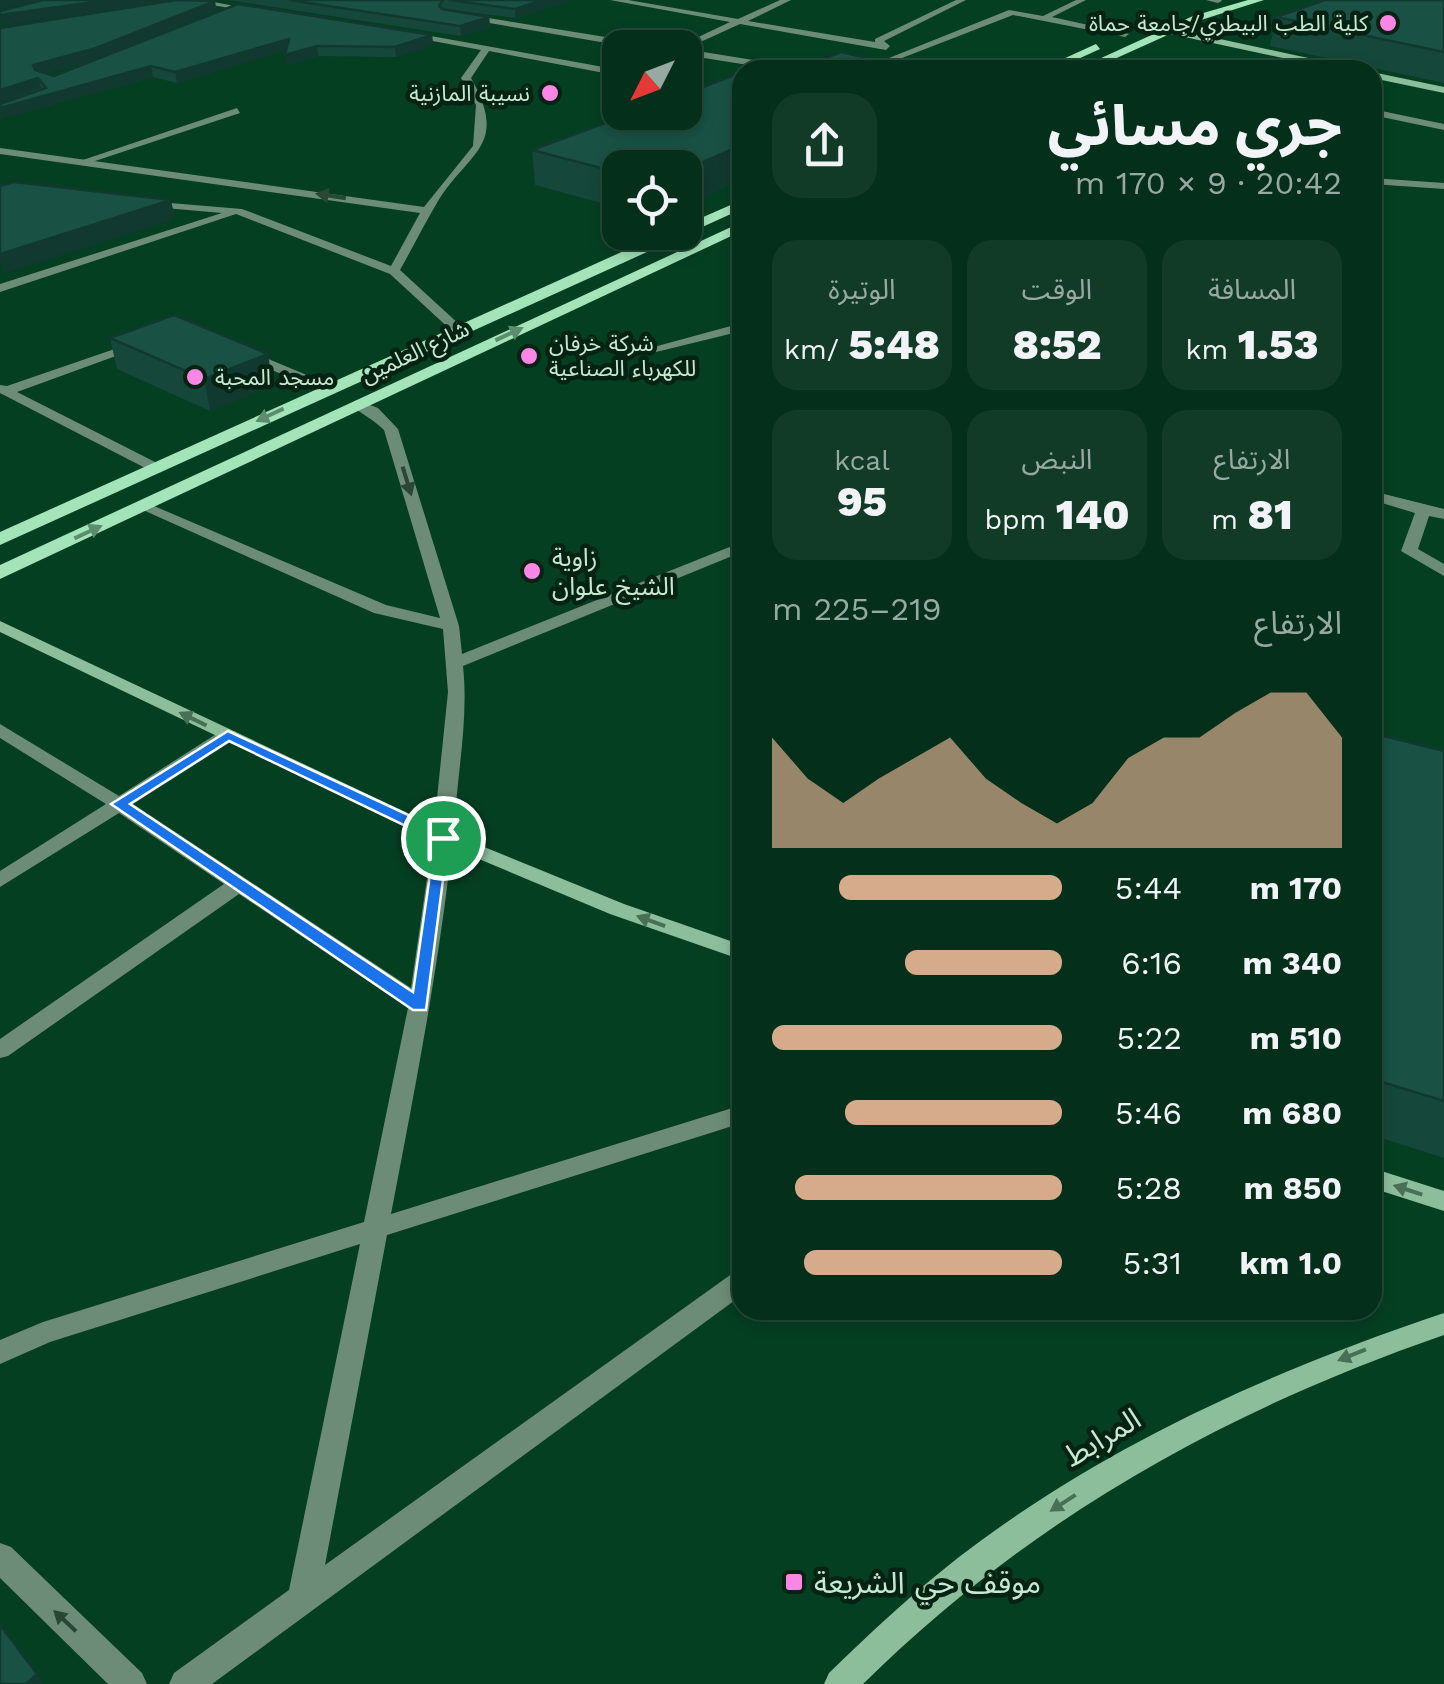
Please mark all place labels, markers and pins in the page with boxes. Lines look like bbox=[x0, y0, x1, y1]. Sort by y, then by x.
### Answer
place label: كلية الطب البيطري/جامعة حماة bbox=[1089, 11, 1369, 40]
marker: كلية الطب البيطري/جامعة حماة bbox=[1377, 12, 1399, 34]
place label: نسيبة المازنية bbox=[409, 81, 530, 107]
marker: نسيبة المازنية bbox=[539, 82, 561, 104]
place label: شركة خرفان للكهرباء الصناعية bbox=[549, 331, 696, 381]
marker: شركة خرفان للكهرباء الصناعية bbox=[518, 345, 540, 367]
place label: مسجد المحبة bbox=[215, 365, 334, 390]
marker: مسجد المحبة bbox=[184, 366, 206, 388]
place label: زاوية الشيخ علوان bbox=[552, 543, 675, 605]
marker: زاوية الشيخ علوان bbox=[521, 560, 543, 582]
pin bbox=[401, 796, 486, 881]
place label: موقف حي الشريعة bbox=[814, 1565, 1041, 1605]
marker: موقف حي الشريعة bbox=[783, 1571, 805, 1593]

